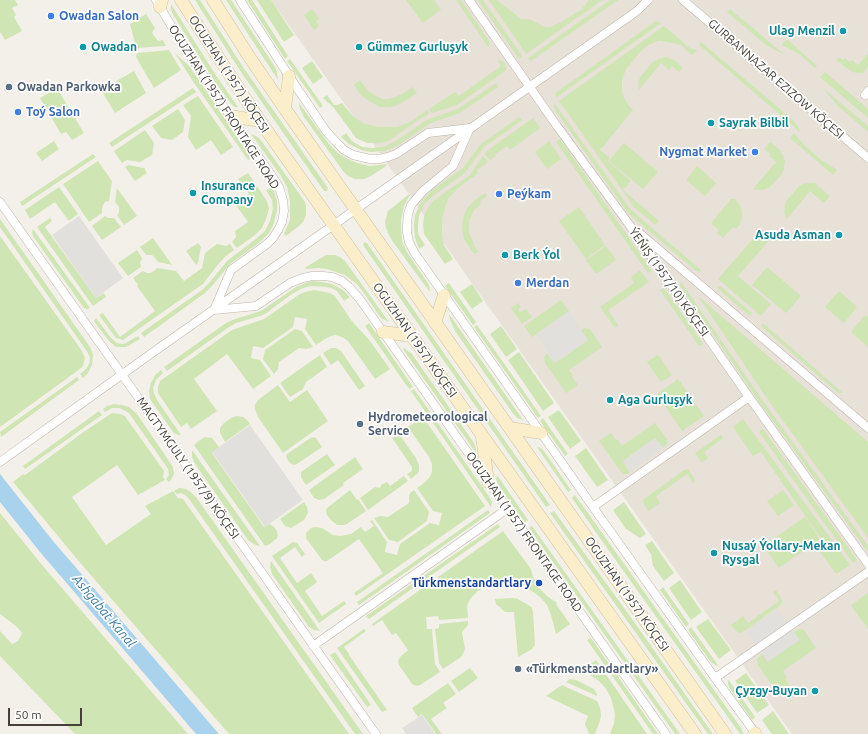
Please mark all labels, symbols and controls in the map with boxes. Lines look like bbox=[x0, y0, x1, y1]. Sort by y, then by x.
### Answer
place label: Owadan Salon bbox=[59, 9, 139, 23]
marker: Owadan Salon bbox=[46, 11, 56, 21]
street label: OGUZHAN (1957) KÖÇESI bbox=[186, 13, 272, 135]
street label: GURBANNAZAR EZIZOW KÖÇESI bbox=[705, 16, 847, 142]
street label: OGUZHAN (1957) FRONTAGE ROAD bbox=[165, 22, 283, 192]
place label: Ulag Menzil bbox=[769, 24, 835, 38]
marker: Ulag Menzil bbox=[838, 26, 848, 36]
place label: Owadan bbox=[91, 40, 137, 54]
place label: Gümmez Gurluşyk bbox=[367, 40, 468, 54]
marker: Owadan bbox=[78, 42, 88, 52]
marker: Gümmez Gurluşyk bbox=[354, 42, 364, 52]
place label: Owadan Parkowka bbox=[17, 80, 121, 94]
marker: Owadan Parkowka bbox=[4, 82, 14, 92]
place label: Toý Salon bbox=[26, 105, 80, 119]
marker: Toý Salon bbox=[13, 107, 23, 117]
place label: Sayrak Bilbil bbox=[719, 116, 789, 130]
marker: Sayrak Bilbil bbox=[706, 118, 716, 128]
place label: Nygmat Market bbox=[659, 145, 747, 159]
marker: Nygmat Market bbox=[750, 147, 760, 157]
place label: Insurance Company bbox=[201, 179, 255, 207]
place label: Peýkam bbox=[507, 187, 551, 201]
marker: Insurance Company bbox=[188, 188, 198, 198]
marker: Peýkam bbox=[494, 189, 504, 199]
street label: ÝEŇIŞ (1957/10) KÖÇESI bbox=[626, 225, 712, 339]
place label: Asuda Asman bbox=[755, 228, 831, 242]
marker: Asuda Asman bbox=[834, 230, 844, 240]
place label: Berk Ýol bbox=[513, 248, 560, 262]
marker: Berk Ýol bbox=[500, 250, 510, 260]
place label: Merdan bbox=[526, 276, 569, 290]
marker: Merdan bbox=[513, 278, 523, 288]
street label: OGUZHAN (1957) KÖÇESI bbox=[370, 280, 460, 400]
place label: Aga Gurluşyk bbox=[618, 393, 692, 407]
street label: MAGTYMGULY (1957/9) KÖÇESI bbox=[133, 394, 243, 542]
marker: Aga Gurluşyk bbox=[605, 395, 615, 405]
place label: Hydrometeorological Service bbox=[368, 410, 488, 438]
marker: Hydrometeorological Service bbox=[355, 419, 365, 429]
street label: OGUZHAN (1957) FRONTAGE ROAD bbox=[463, 449, 585, 615]
street label: OGUZHAN (1957) KÖÇESI bbox=[582, 534, 672, 654]
place label: Nusaý Ýollary-Mekan Rysgal bbox=[722, 539, 841, 567]
marker: Nusaý Ýollary-Mekan Rysgal bbox=[709, 548, 719, 558]
water label: Ashgabat Kanal bbox=[69, 572, 139, 650]
place label: Türkmenstandartlary bbox=[412, 576, 531, 590]
marker: Türkmenstandartlary bbox=[534, 578, 544, 588]
place label: «Türkmenstandartlary» bbox=[526, 662, 658, 676]
marker: «Türkmenstandartlary» bbox=[513, 664, 523, 674]
place label: Çyzgy-Buyan bbox=[735, 684, 807, 698]
marker: Çyzgy-Buyan bbox=[810, 686, 820, 696]
scale bar bbox=[10, 700, 84, 726]
text: 50 m bbox=[15, 708, 42, 721]

